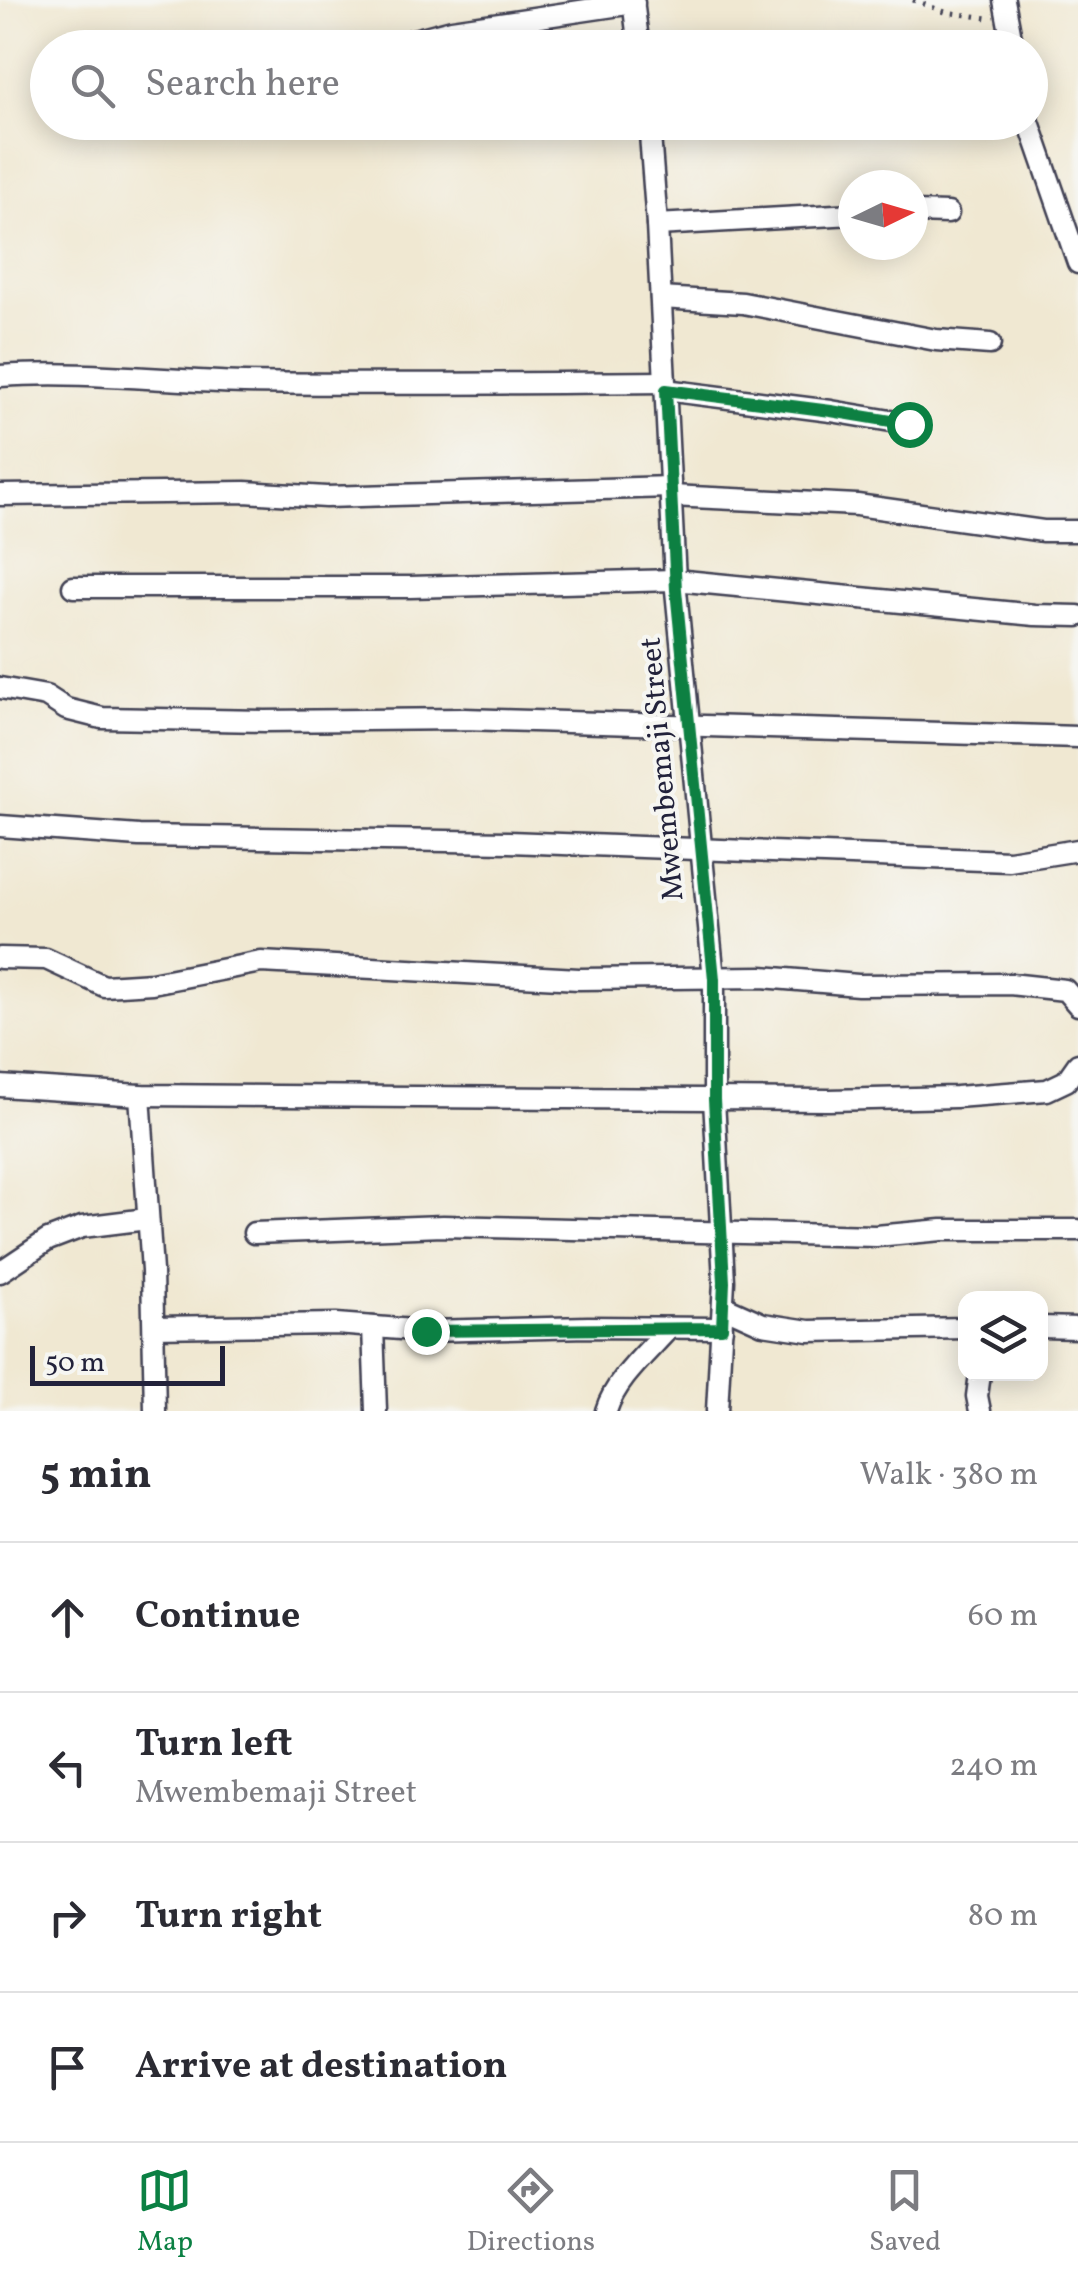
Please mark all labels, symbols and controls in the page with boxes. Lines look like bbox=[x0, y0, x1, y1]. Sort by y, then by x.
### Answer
search box bbox=[30, 30, 1048, 140]
icon: search bbox=[65, 58, 120, 113]
text: Search here bbox=[145, 59, 340, 112]
north arrow bbox=[838, 170, 928, 260]
route start bbox=[887, 402, 933, 448]
street label: Mwembemaji Street bbox=[631, 635, 695, 903]
map controls bbox=[958, 1291, 1048, 1381]
button: layers bbox=[958, 1291, 1048, 1381]
route end bbox=[404, 1309, 450, 1355]
scale bar bbox=[30, 1341, 225, 1386]
text: 50 m bbox=[45, 1344, 105, 1383]
text: 5 min bbox=[40, 1447, 152, 1506]
text: Walk · 380 m bbox=[860, 1454, 1038, 1498]
icon: ahead bbox=[40, 1590, 95, 1645]
text: Continue bbox=[135, 1591, 300, 1644]
text: 60 m bbox=[968, 1595, 1038, 1639]
text: Turn left bbox=[135, 1719, 292, 1772]
icon: left bbox=[40, 1740, 95, 1795]
text: 240 m bbox=[949, 1745, 1038, 1789]
text: Mwembemaji Street bbox=[135, 1772, 417, 1816]
icon: right bbox=[40, 1890, 95, 1945]
text: Turn right bbox=[135, 1891, 322, 1944]
text: 80 m bbox=[968, 1895, 1038, 1939]
icon: arrive bbox=[40, 2040, 95, 2095]
text: Arrive at destination bbox=[135, 2041, 508, 2094]
tab: Map bbox=[137, 2163, 193, 2262]
tab: Directions bbox=[467, 2163, 595, 2262]
tab: Saved bbox=[869, 2163, 941, 2262]

